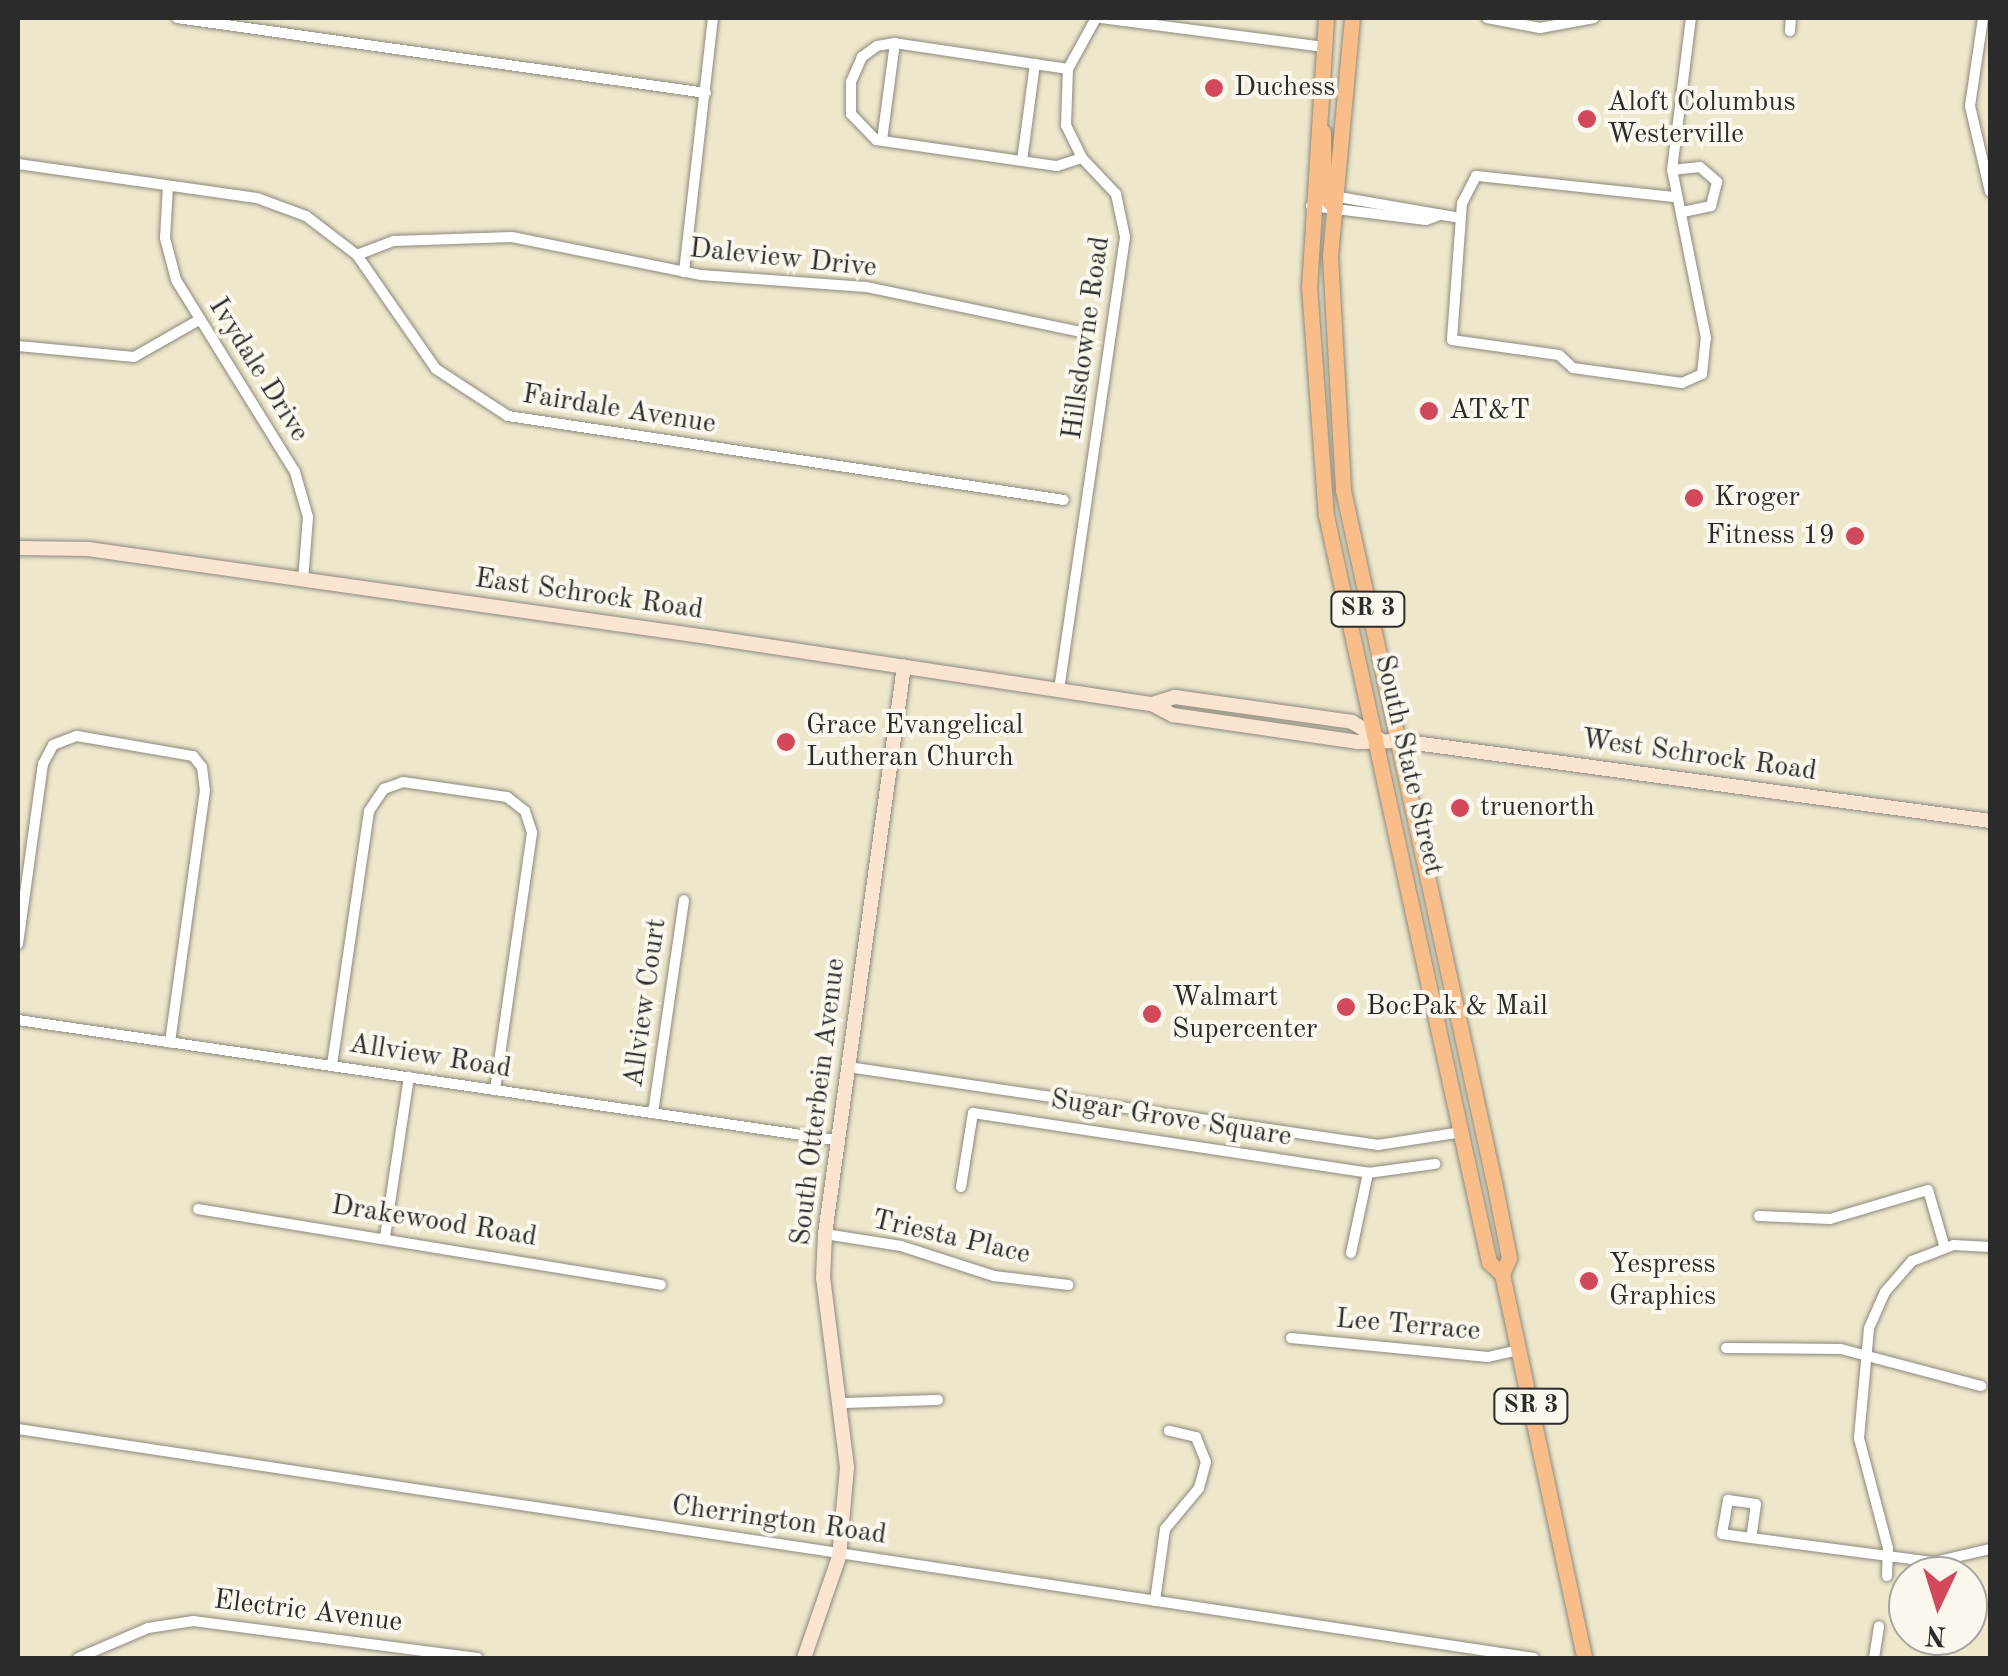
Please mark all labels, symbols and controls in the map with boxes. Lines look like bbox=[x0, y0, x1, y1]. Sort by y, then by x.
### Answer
place label: Duchess bbox=[1234, 71, 1335, 105]
marker: Duchess bbox=[1203, 77, 1225, 99]
place label: Aloft Columbus Westerville bbox=[1607, 86, 1796, 152]
marker: Aloft Columbus Westerville bbox=[1576, 108, 1598, 130]
street label: Daleview Drive bbox=[688, 232, 878, 286]
street label: Hillsdowne Road bbox=[1056, 234, 1118, 442]
street label: Ivydale Drive bbox=[200, 292, 316, 448]
street label: Fairdale Avenue bbox=[520, 378, 718, 442]
place label: AT&T bbox=[1449, 394, 1530, 428]
marker: AT&T bbox=[1418, 400, 1440, 422]
place label: Kroger bbox=[1714, 481, 1800, 515]
marker: Kroger bbox=[1683, 487, 1705, 509]
place label: Fitness 19 bbox=[1706, 519, 1835, 553]
marker: Fitness 19 bbox=[1844, 525, 1866, 547]
street label: East Schrock Road bbox=[473, 562, 705, 628]
road number: SR 3 bbox=[1328, 589, 1408, 629]
street label: South State Street bbox=[1366, 652, 1450, 878]
place label: Grace Evangelical Lutheran Church bbox=[806, 709, 1023, 775]
street label: West Schrock Road bbox=[1579, 723, 1819, 789]
marker: Grace Evangelical Lutheran Church bbox=[775, 731, 797, 753]
place label: truenorth bbox=[1480, 791, 1595, 825]
marker: truenorth bbox=[1449, 797, 1471, 819]
street label: Allview Court bbox=[618, 916, 674, 1090]
street label: South Otterbein Avenue bbox=[785, 956, 853, 1248]
place label: Walmart Supercenter bbox=[1172, 981, 1318, 1047]
place label: BocPak & Mail bbox=[1366, 990, 1548, 1024]
marker: BocPak & Mail bbox=[1335, 996, 1357, 1018]
marker: Walmart Supercenter bbox=[1141, 1003, 1163, 1025]
street label: Allview Road bbox=[347, 1028, 513, 1086]
street label: Sugar Grove Square bbox=[1048, 1083, 1294, 1155]
street label: Drakewood Road bbox=[329, 1189, 539, 1255]
street label: Triesta Place bbox=[869, 1204, 1033, 1272]
place label: Yespress Graphics bbox=[1609, 1248, 1716, 1314]
marker: Yespress Graphics bbox=[1578, 1270, 1600, 1292]
street label: Lee Terrace bbox=[1334, 1303, 1482, 1349]
road number: SR 3 bbox=[1491, 1386, 1571, 1426]
street label: Cherrington Road bbox=[669, 1489, 889, 1553]
north arrow bbox=[1888, 1556, 1988, 1656]
street label: Electric Avenue bbox=[212, 1584, 404, 1640]
text: N bbox=[1924, 1619, 1948, 1649]

